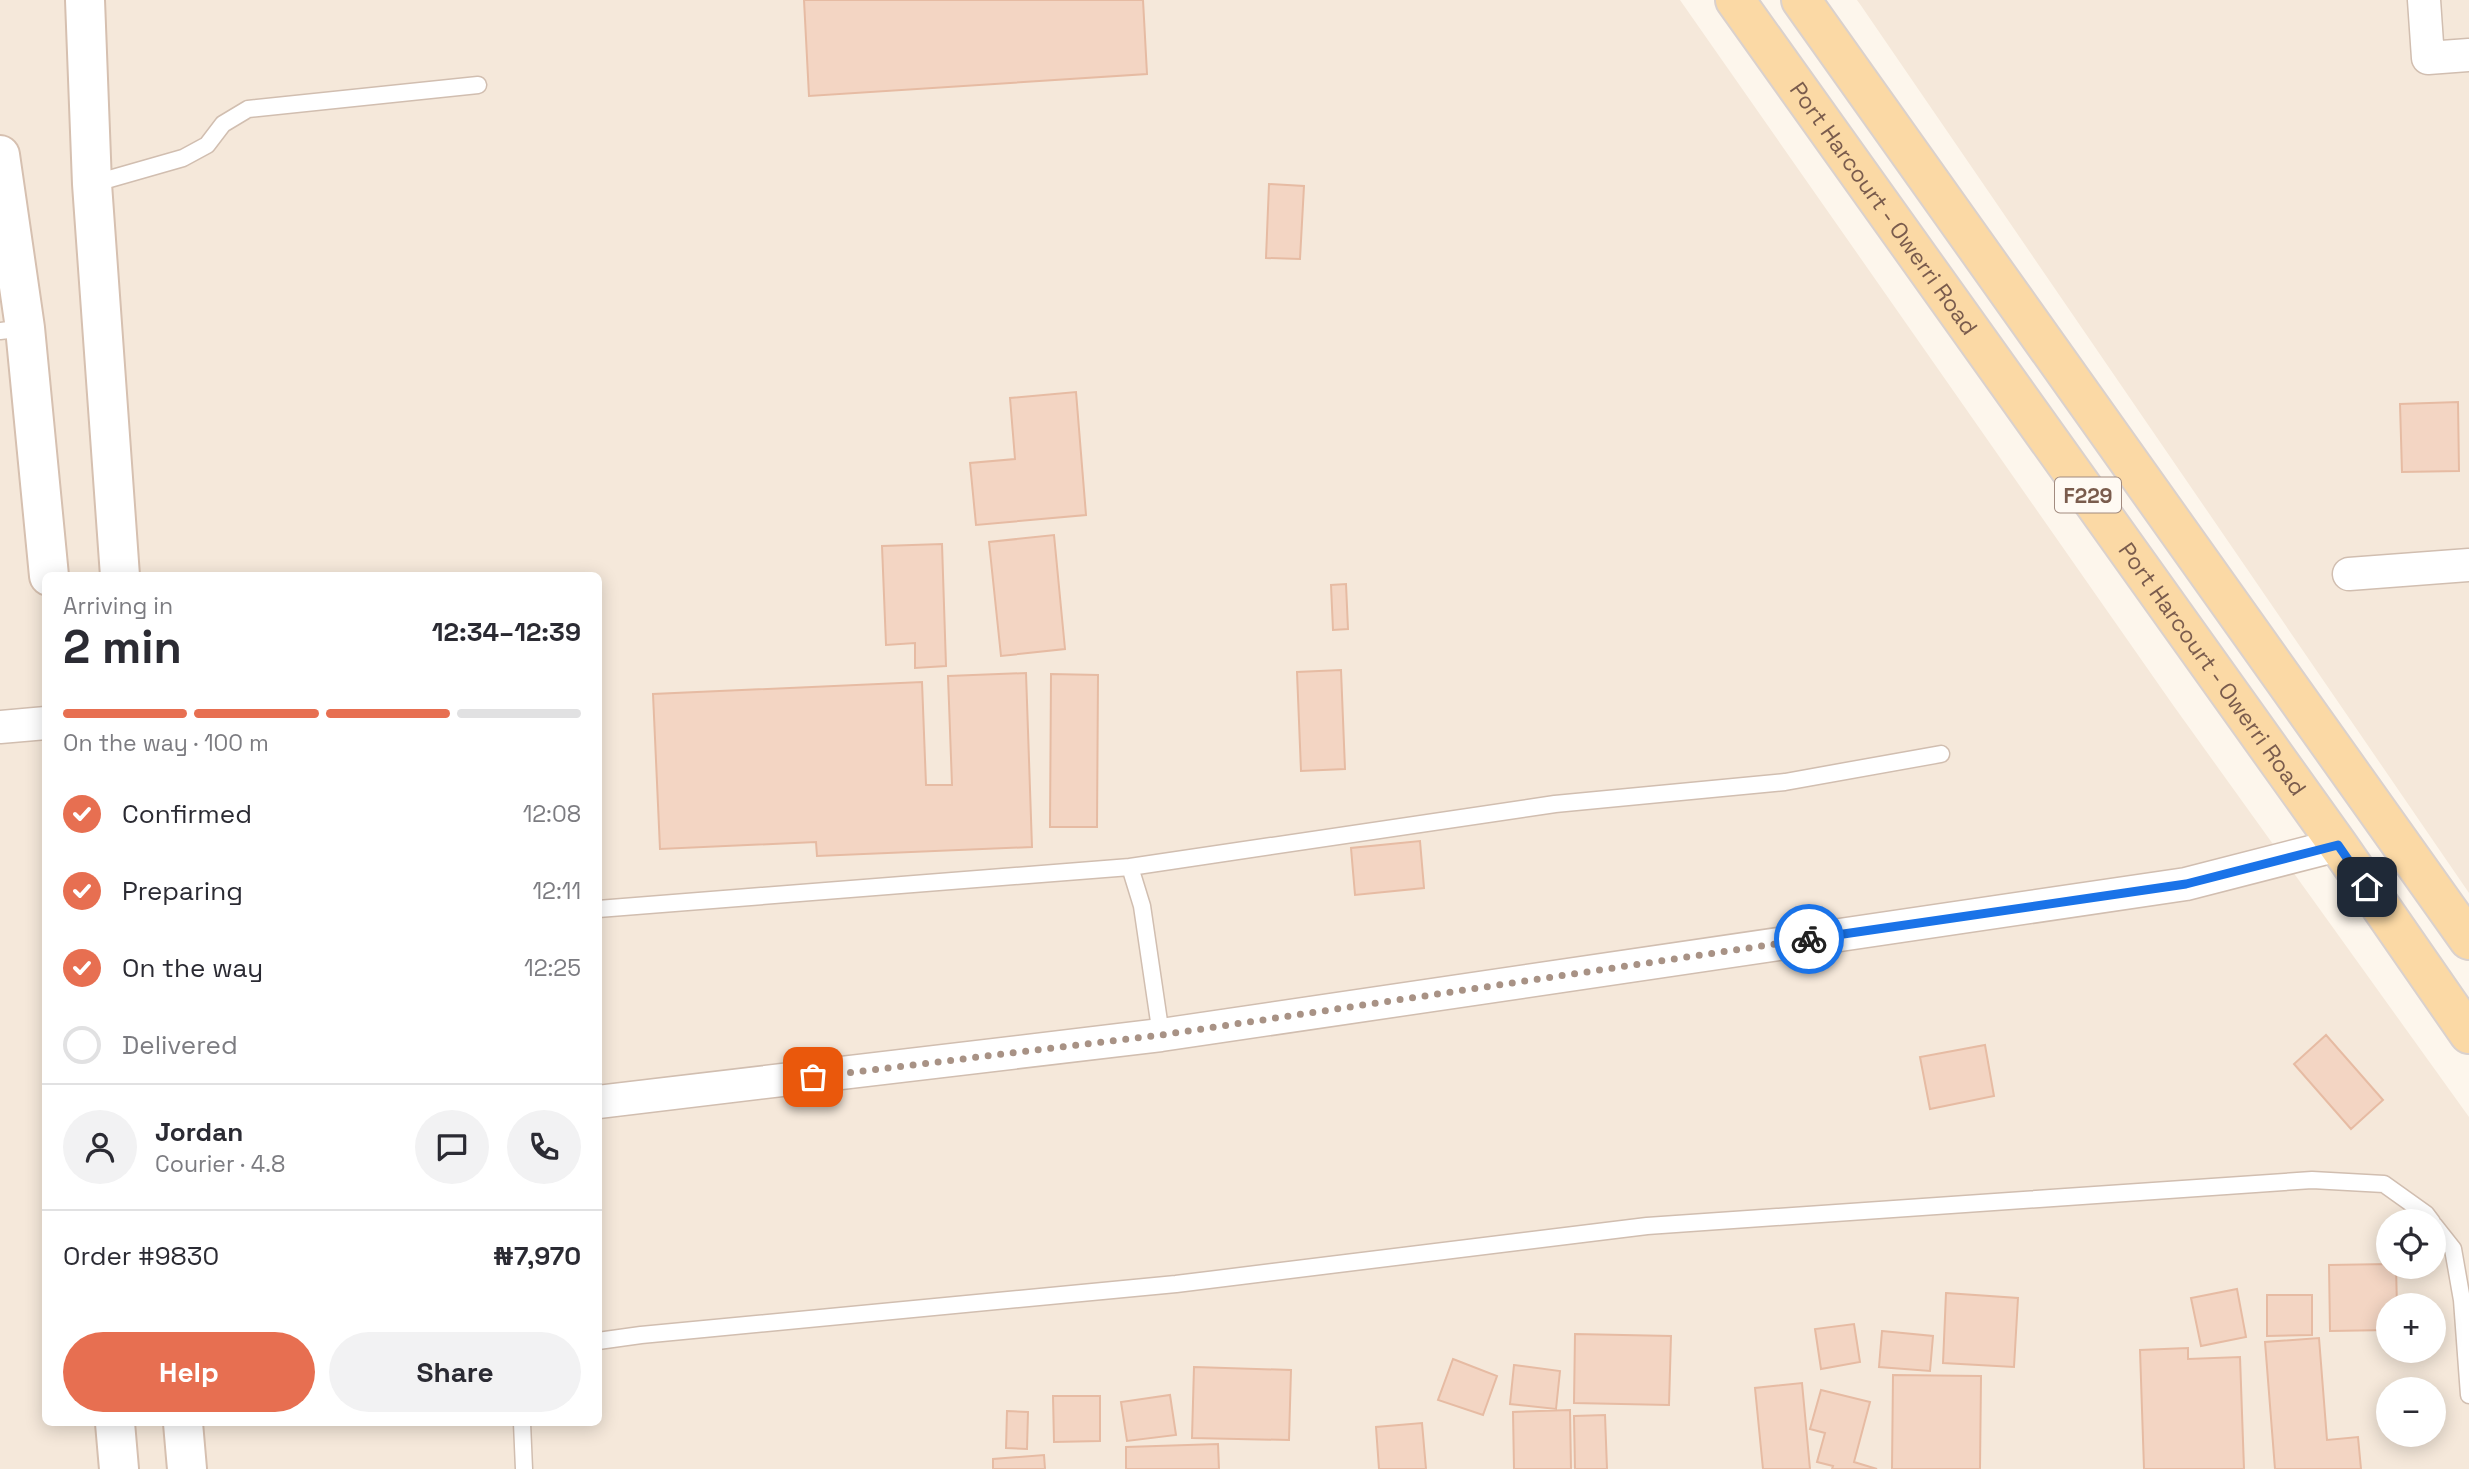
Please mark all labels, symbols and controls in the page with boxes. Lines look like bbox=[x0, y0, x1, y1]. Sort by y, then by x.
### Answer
street label: Port Harcourt - Owerri Road bbox=[1783, 76, 1984, 341]
road number: F229 bbox=[2055, 477, 2121, 512]
street label: Port Harcourt - Owerri Road bbox=[2112, 537, 2313, 802]
text: Arriving in bbox=[63, 591, 173, 621]
text: 12:34–12:39 bbox=[432, 615, 581, 649]
text: 2 min bbox=[63, 618, 182, 676]
text: On the way · 100 m bbox=[63, 728, 269, 758]
icon: check bbox=[63, 795, 101, 833]
text: Confirmed bbox=[122, 797, 252, 831]
text: 12:08 bbox=[523, 799, 581, 829]
pin bbox=[2337, 857, 2397, 917]
icon: home bbox=[2348, 868, 2386, 906]
icon: check bbox=[63, 872, 101, 910]
text: Preparing bbox=[122, 874, 243, 908]
text: 12:11 bbox=[532, 876, 581, 906]
courier bbox=[1774, 904, 1844, 974]
icon: bike bbox=[1790, 920, 1828, 958]
icon: check bbox=[63, 949, 101, 987]
text: On the way bbox=[122, 951, 263, 985]
text: 12:25 bbox=[524, 953, 581, 983]
text: Delivered bbox=[122, 1028, 238, 1062]
pin bbox=[783, 1047, 843, 1107]
icon: bag bbox=[794, 1058, 832, 1096]
button: person bbox=[63, 1110, 137, 1184]
button: chat bbox=[415, 1110, 489, 1184]
button: phone bbox=[507, 1110, 581, 1184]
text: Jordan bbox=[155, 1115, 243, 1149]
text: Courier · 4.8 bbox=[155, 1149, 285, 1179]
map controls bbox=[2376, 1209, 2446, 1447]
button: locate bbox=[2376, 1209, 2446, 1279]
text: Order #9830 bbox=[63, 1239, 219, 1273]
text: ₦7,970 bbox=[493, 1239, 581, 1273]
button: + bbox=[2376, 1293, 2446, 1363]
button: Help bbox=[63, 1332, 315, 1412]
button: Share bbox=[329, 1332, 581, 1412]
button: − bbox=[2376, 1377, 2446, 1447]

